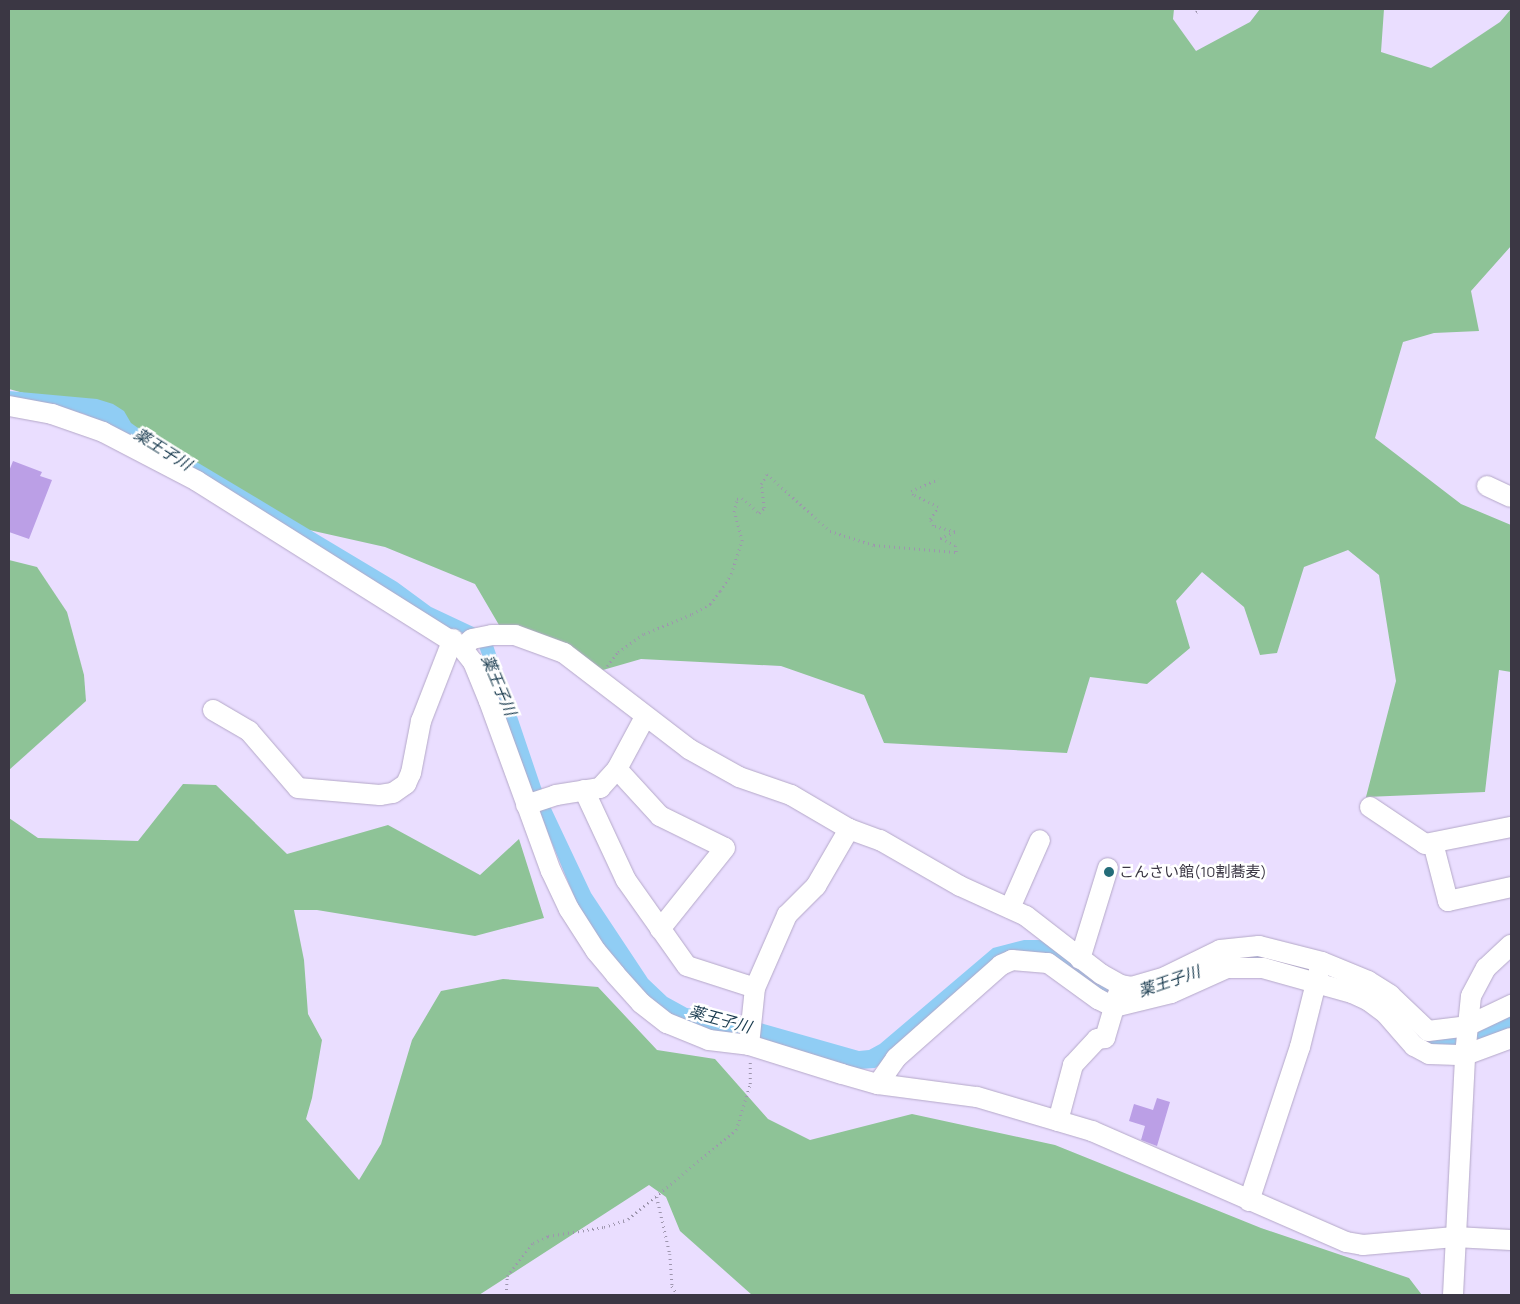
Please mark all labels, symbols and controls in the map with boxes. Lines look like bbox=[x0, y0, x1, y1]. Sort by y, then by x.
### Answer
water label: 薬王子川 bbox=[131, 424, 195, 474]
water label: 薬王子川 bbox=[478, 652, 520, 718]
place label: こんさい館(10割蕎麦) bbox=[1119, 863, 1267, 881]
marker: こんさい館(10割蕎麦) bbox=[1103, 866, 1115, 878]
water label: 薬王子川 bbox=[1136, 962, 1202, 1000]
water label: 薬王子川 bbox=[687, 1001, 753, 1037]

